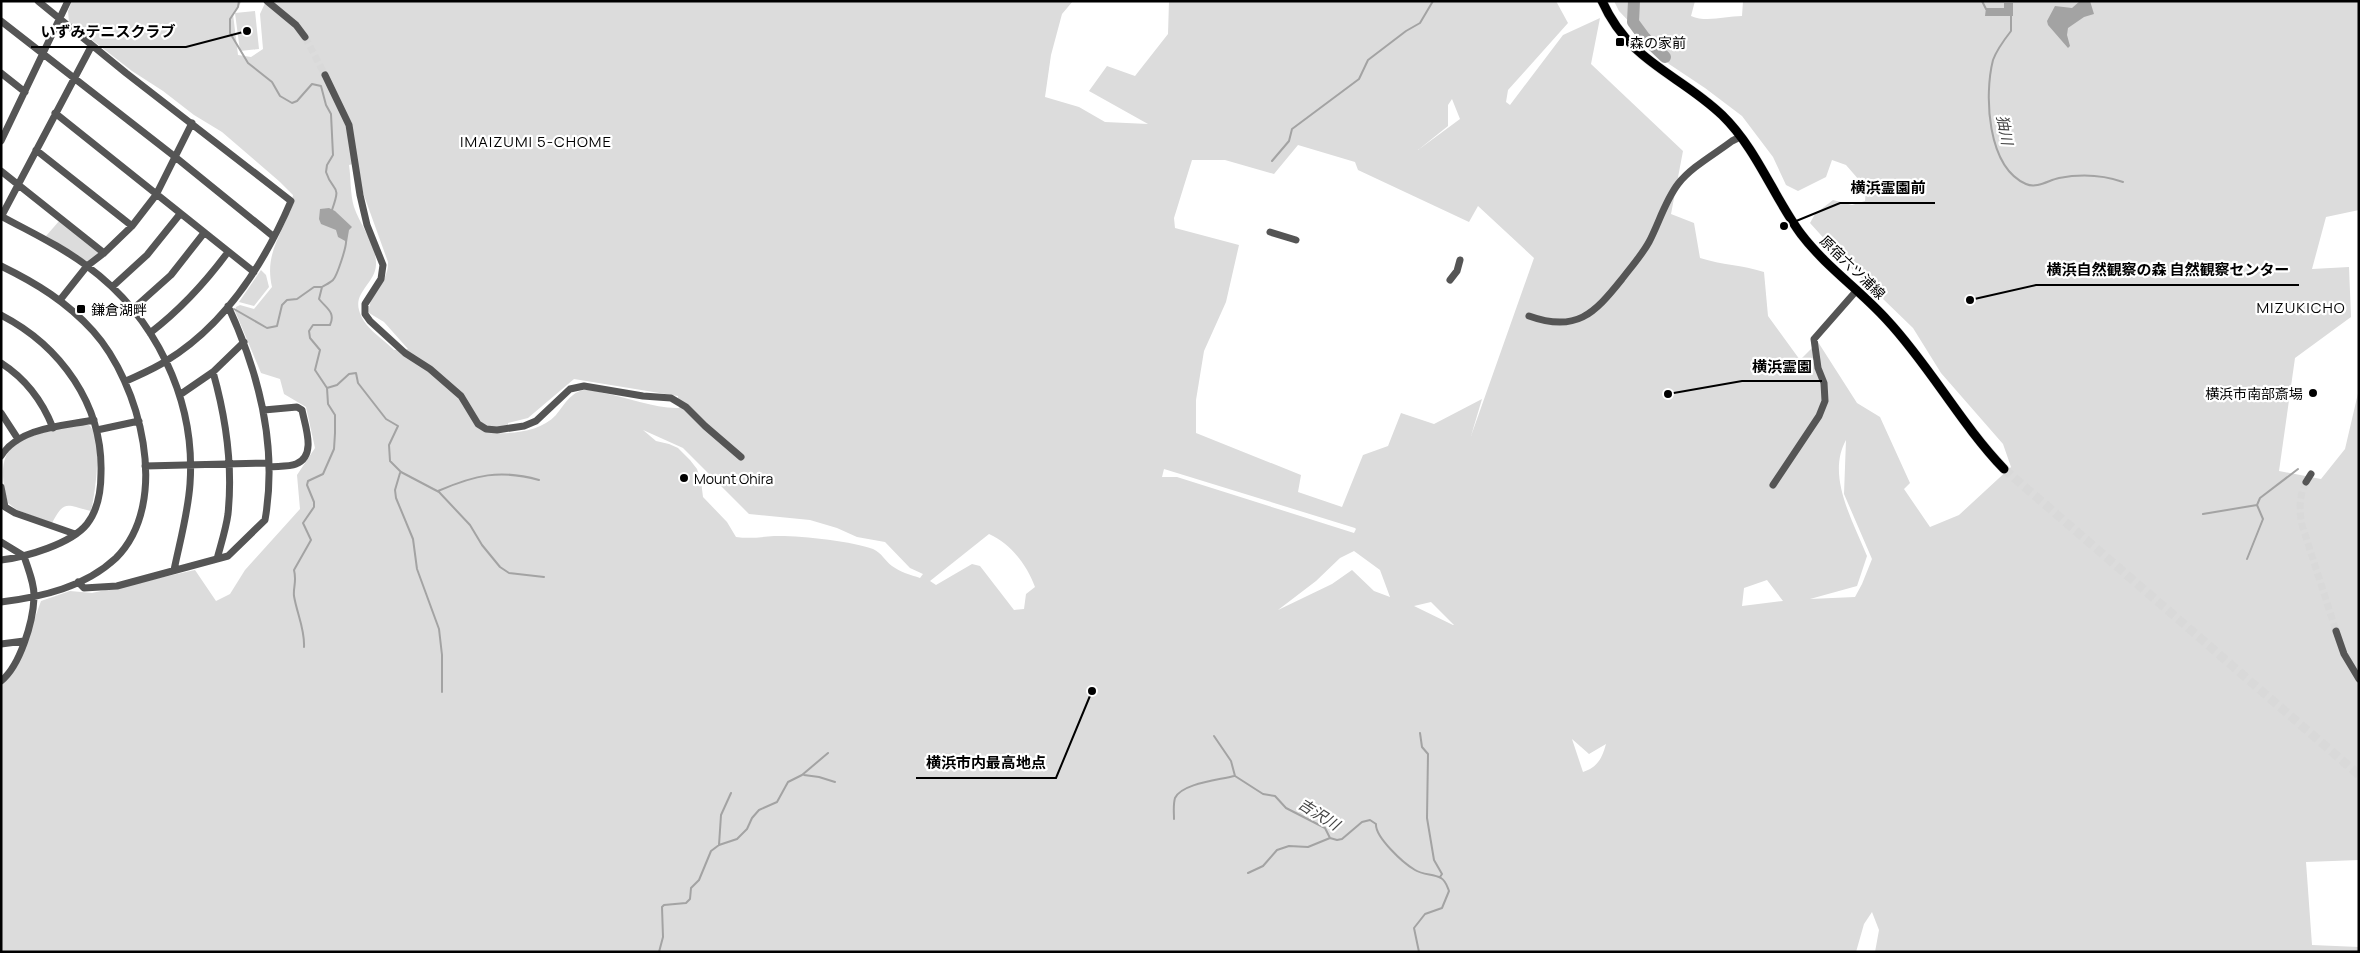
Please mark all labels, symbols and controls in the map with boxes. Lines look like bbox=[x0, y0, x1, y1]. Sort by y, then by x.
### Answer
callout: いずみテニスクラブ bbox=[31, 17, 186, 47]
text: いずみテニスクラブ bbox=[40, 21, 176, 42]
place label: 森の家前 bbox=[1630, 33, 1686, 52]
marker: 森の家前 bbox=[1614, 36, 1626, 48]
water label: 㹨川 bbox=[1992, 113, 2019, 149]
district label: IMAIZUMI 5-CHOME bbox=[460, 131, 612, 152]
callout: 横浜霊園前 bbox=[1840, 173, 1935, 203]
text: 横浜霊園前 bbox=[1850, 177, 1926, 198]
street label: 原宿六ツ浦線 bbox=[1816, 231, 1890, 303]
callout: 横浜自然観察の森 自然観察センター bbox=[2036, 255, 2299, 285]
text: 横浜自然観察の森 自然観察センター bbox=[2046, 259, 2290, 280]
district label: MIZUKICHO bbox=[2256, 297, 2346, 318]
place label: 鎌倉湖畔 bbox=[91, 300, 147, 319]
marker: 鎌倉湖畔 bbox=[75, 303, 87, 315]
callout: 横浜霊園 bbox=[1742, 351, 1822, 381]
text: 横浜霊園 bbox=[1752, 356, 1812, 377]
place label: 横浜市南部斎場 bbox=[2205, 384, 2303, 403]
marker: 横浜市南部斎場 bbox=[2307, 387, 2319, 399]
place label: Mount Ohira bbox=[694, 469, 773, 488]
marker: Mount Ohira bbox=[678, 472, 690, 484]
callout: 横浜市内最高地点 bbox=[916, 748, 1056, 778]
text: 横浜市内最高地点 bbox=[926, 752, 1046, 773]
water label: 吉沢川 bbox=[1294, 793, 1345, 836]

